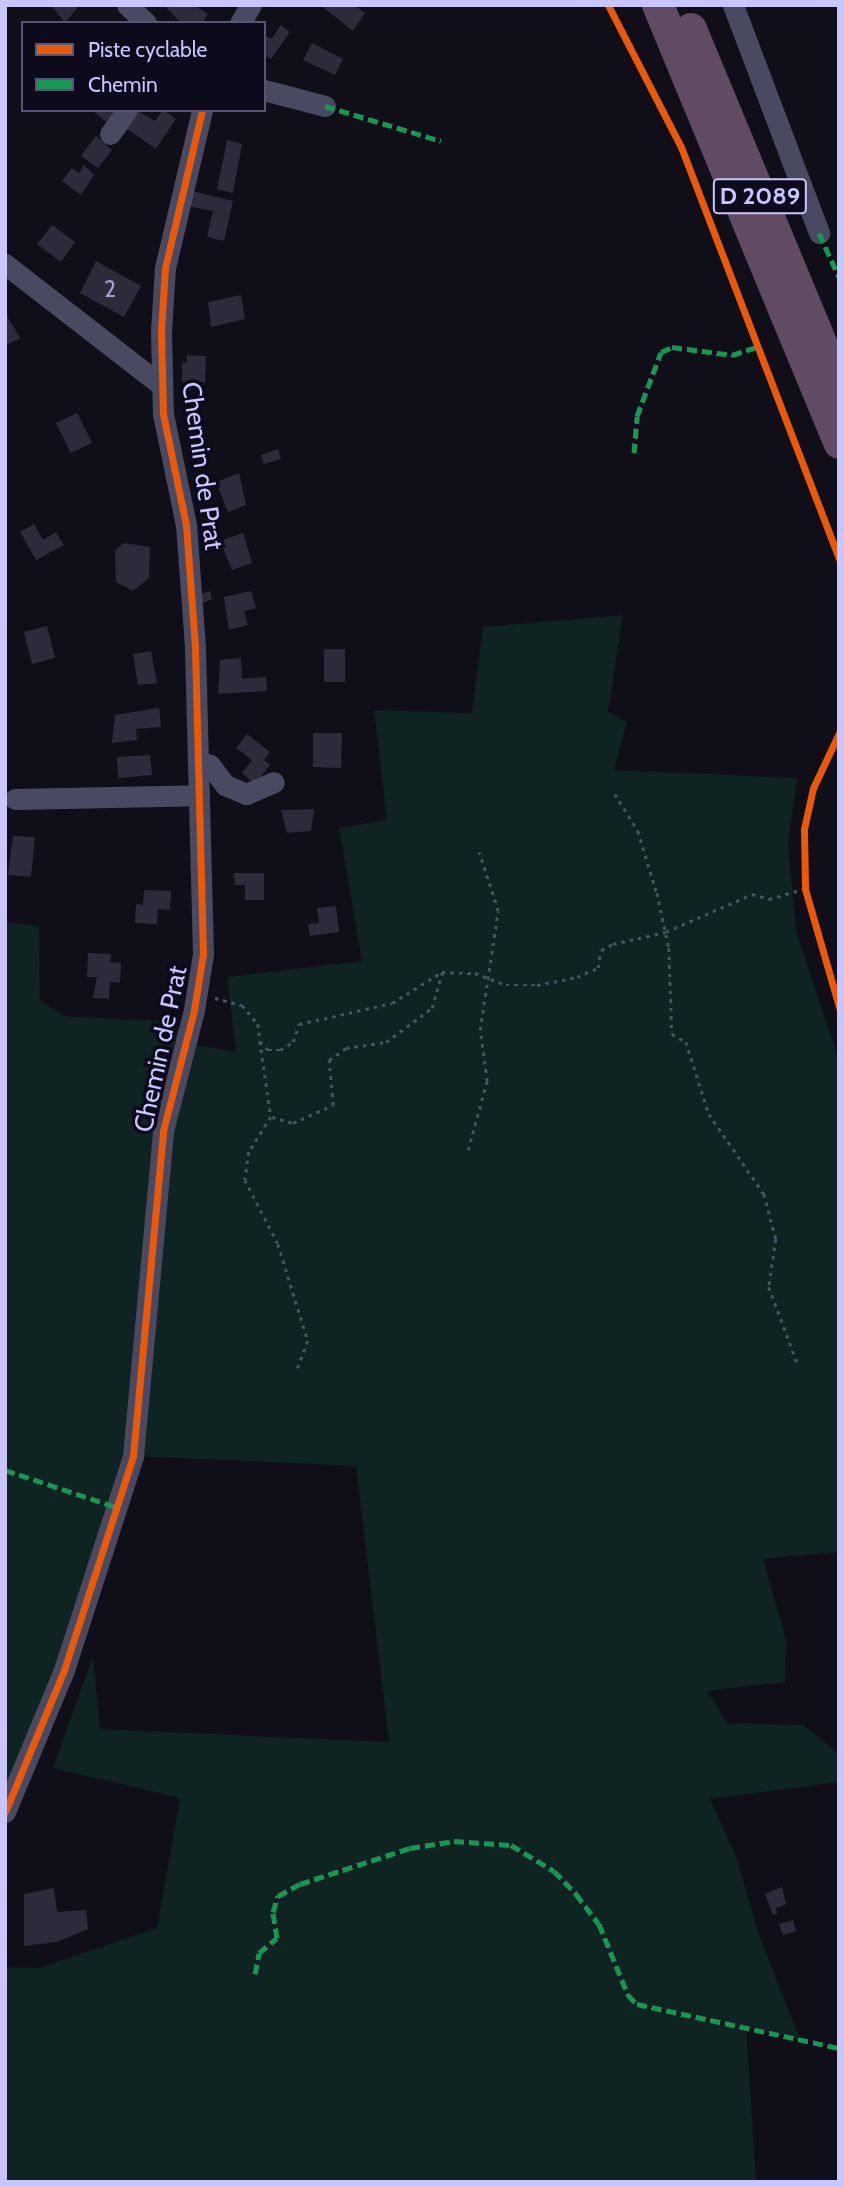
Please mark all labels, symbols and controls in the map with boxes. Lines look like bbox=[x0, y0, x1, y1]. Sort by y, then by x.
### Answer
legend bbox=[21, 21, 266, 112]
text: Piste cyclable bbox=[88, 37, 207, 62]
text: Chemin bbox=[88, 72, 158, 97]
road number: D 2089 bbox=[713, 176, 807, 216]
house number: 2 bbox=[104, 275, 116, 303]
street label: Chemin de Prat bbox=[175, 380, 229, 552]
street label: Chemin de Prat bbox=[128, 963, 194, 1135]

